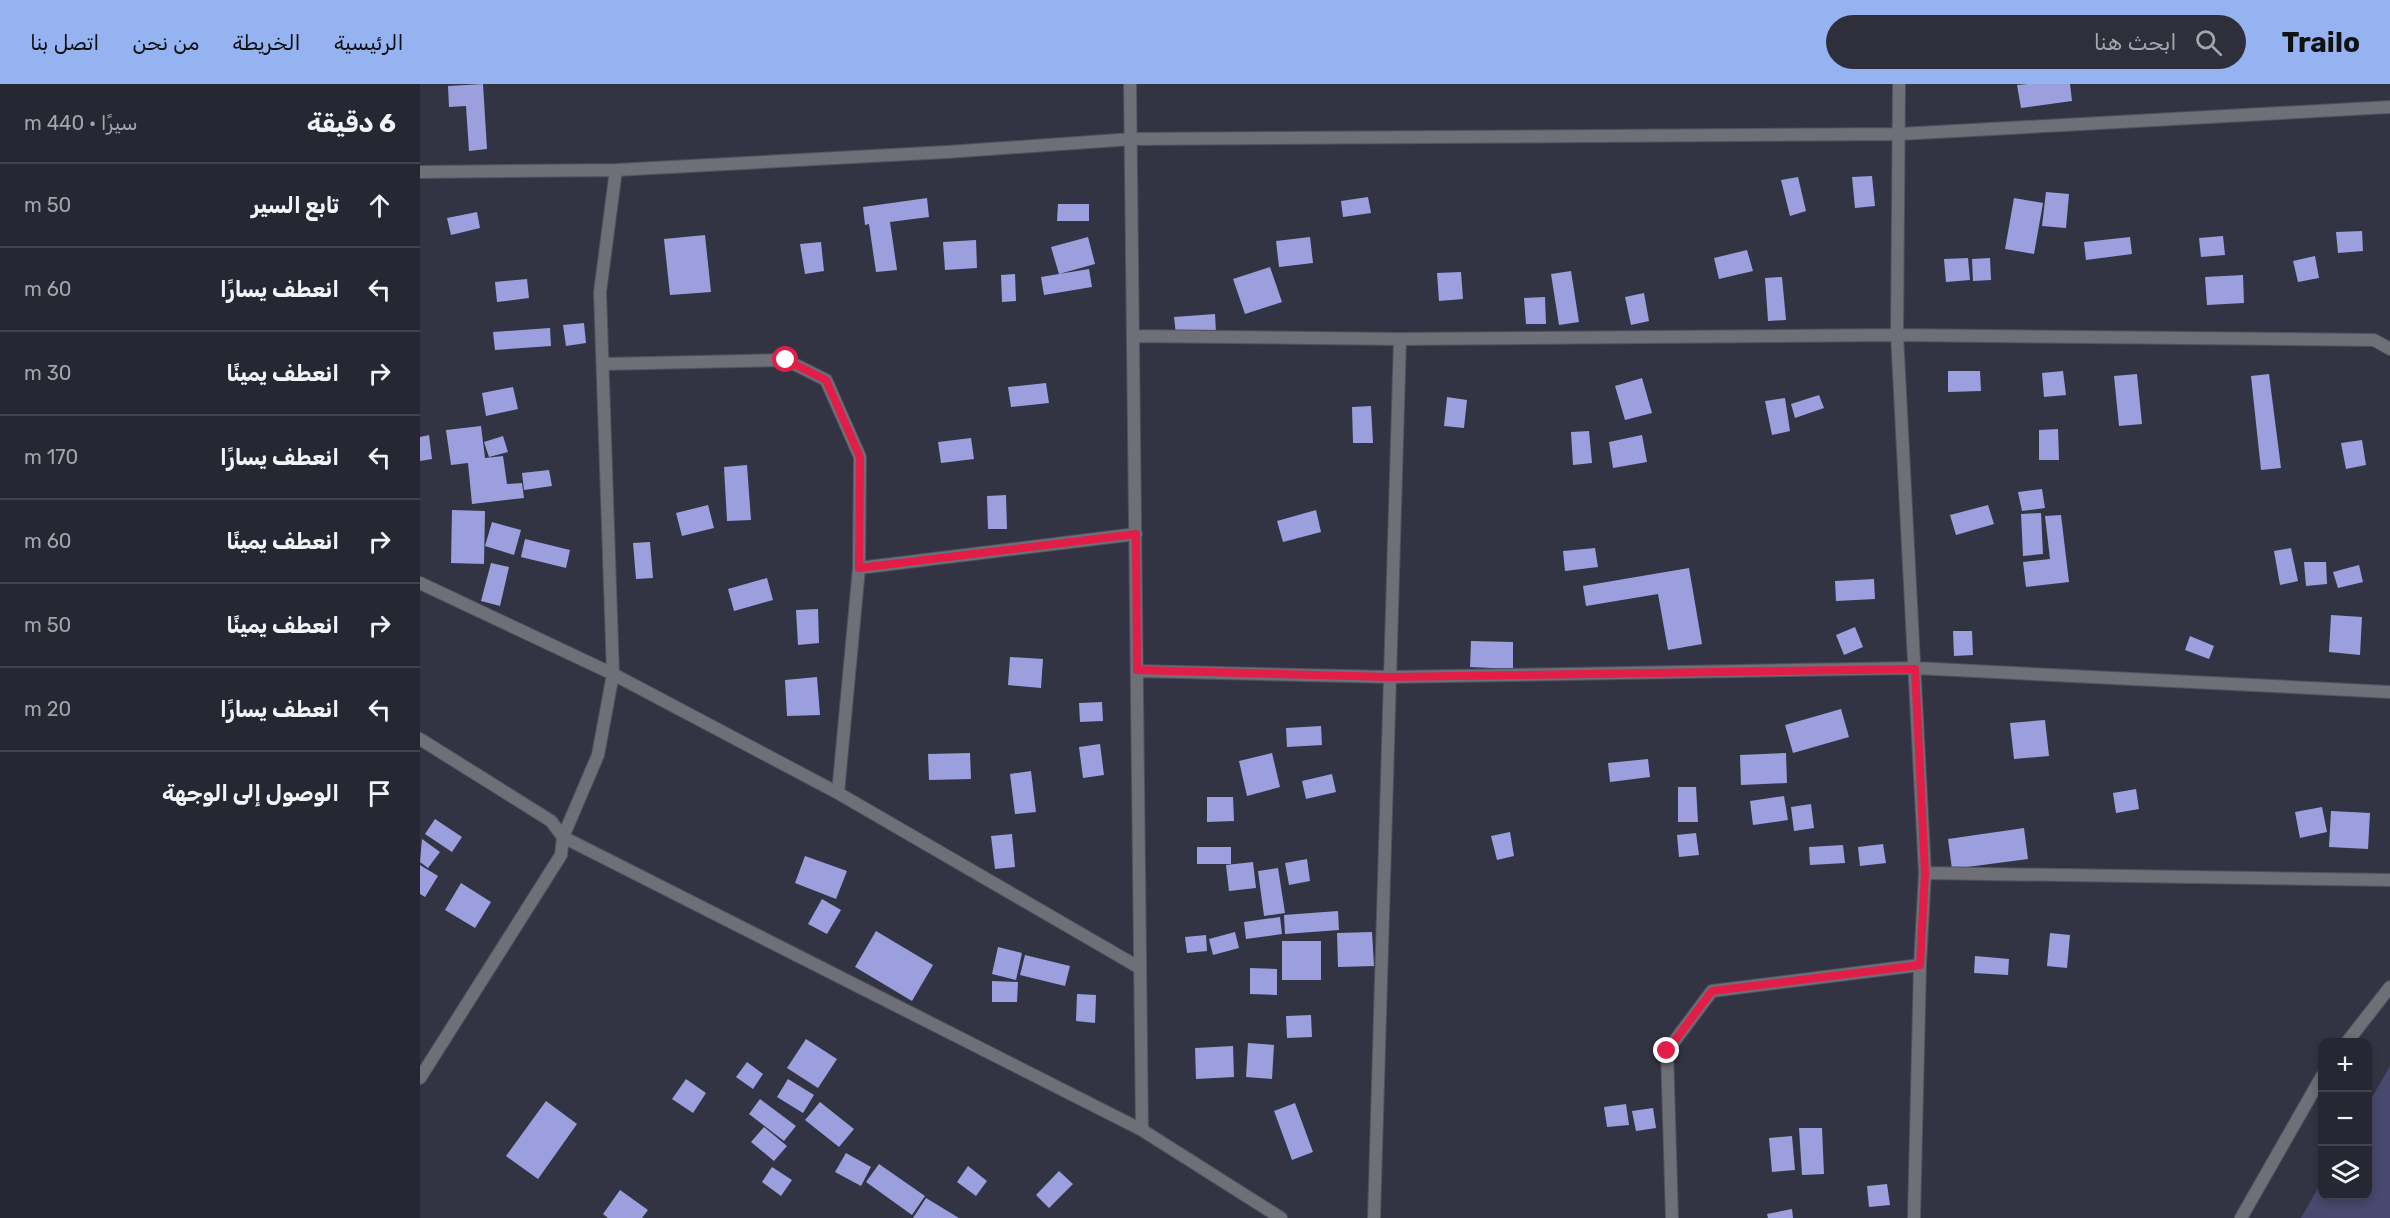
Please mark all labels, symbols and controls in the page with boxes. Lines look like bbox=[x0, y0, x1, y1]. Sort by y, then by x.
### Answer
search box bbox=[1826, 15, 2246, 69]
icon: search bbox=[2192, 26, 2225, 59]
text: Trailo bbox=[2282, 26, 2360, 59]
text: ابحث هنا bbox=[2094, 29, 2177, 56]
text: اتصل بنا bbox=[30, 30, 99, 55]
text: من نحن bbox=[132, 30, 199, 55]
text: الخريطة bbox=[232, 30, 301, 55]
text: الرئيسية bbox=[334, 30, 404, 55]
text: 6 دقيقة bbox=[307, 108, 396, 139]
text: سيرًا · 440 m bbox=[24, 111, 138, 135]
icon: ahead bbox=[363, 189, 396, 222]
text: تابع السير bbox=[251, 192, 339, 219]
text: 50 m bbox=[24, 193, 71, 217]
icon: left bbox=[363, 273, 396, 306]
text: انعطف يسارًا bbox=[220, 276, 339, 303]
text: 60 m bbox=[24, 277, 71, 301]
route start bbox=[772, 346, 798, 372]
icon: right bbox=[363, 357, 396, 390]
text: انعطف يمينًا bbox=[226, 360, 339, 387]
text: 30 m bbox=[24, 361, 71, 385]
icon: left bbox=[363, 441, 396, 474]
text: انعطف يسارًا bbox=[220, 444, 339, 471]
text: 170 m bbox=[24, 445, 78, 469]
icon: right bbox=[363, 525, 396, 558]
text: انعطف يمينًا bbox=[226, 528, 339, 555]
text: 60 m bbox=[24, 529, 71, 553]
icon: right bbox=[363, 609, 396, 642]
text: انعطف يمينًا bbox=[226, 612, 339, 639]
text: 50 m bbox=[24, 613, 71, 637]
icon: left bbox=[363, 693, 396, 726]
text: انعطف يسارًا bbox=[220, 696, 339, 723]
text: 20 m bbox=[24, 697, 71, 721]
icon: arrive bbox=[363, 777, 396, 810]
text: الوصول إلى الوجهة bbox=[162, 780, 339, 807]
route end bbox=[1653, 1037, 1679, 1063]
map controls bbox=[2318, 1038, 2372, 1200]
button: + bbox=[2318, 1038, 2372, 1092]
button: − bbox=[2318, 1092, 2372, 1146]
button: layers bbox=[2318, 1146, 2372, 1200]

